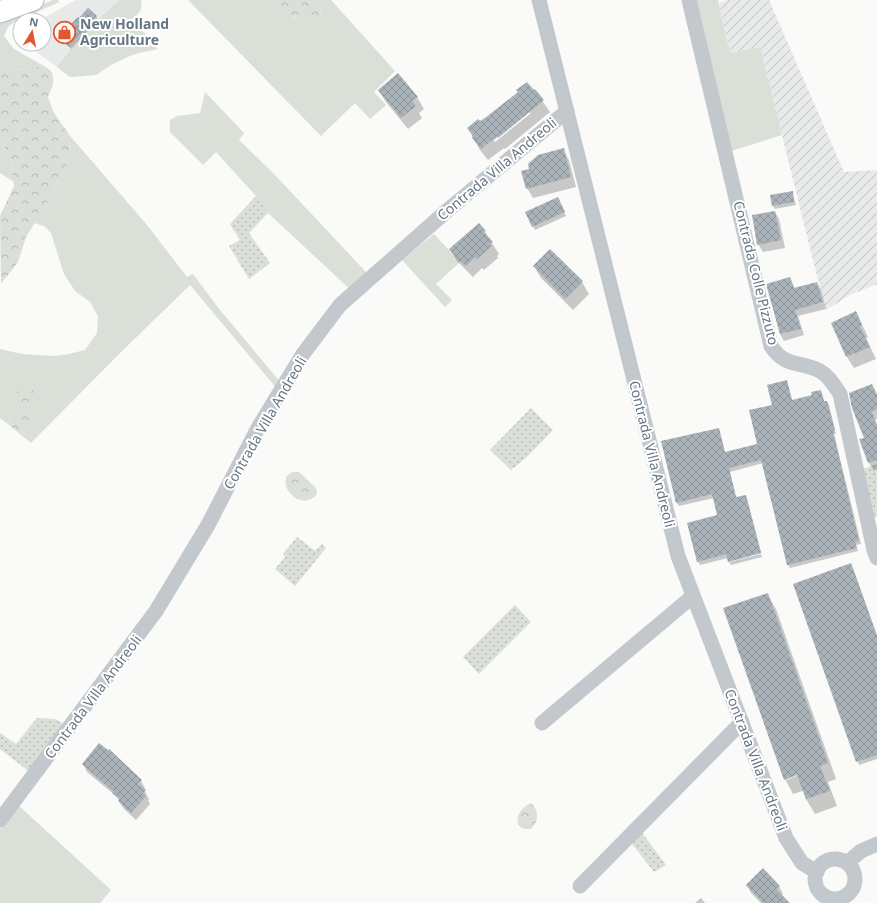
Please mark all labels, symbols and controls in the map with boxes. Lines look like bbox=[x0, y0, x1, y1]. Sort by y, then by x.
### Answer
north arrow bbox=[12, 12, 52, 52]
text: N bbox=[28, 13, 40, 30]
place label: New Holland Agriculture bbox=[80, 14, 169, 49]
shop icon: New Holland Agriculture bbox=[52, 19, 78, 45]
street label: Contrada Villa Andreoli bbox=[433, 113, 560, 224]
street label: Contrada Colle Pizzuto bbox=[729, 199, 784, 347]
street label: Contrada Villa Andreoli bbox=[219, 353, 310, 493]
street label: Contrada Villa Andreoli bbox=[625, 379, 680, 529]
street label: Contrada Villa Andreoli bbox=[40, 631, 145, 763]
street label: Contrada Villa Andreoli bbox=[721, 686, 792, 833]

